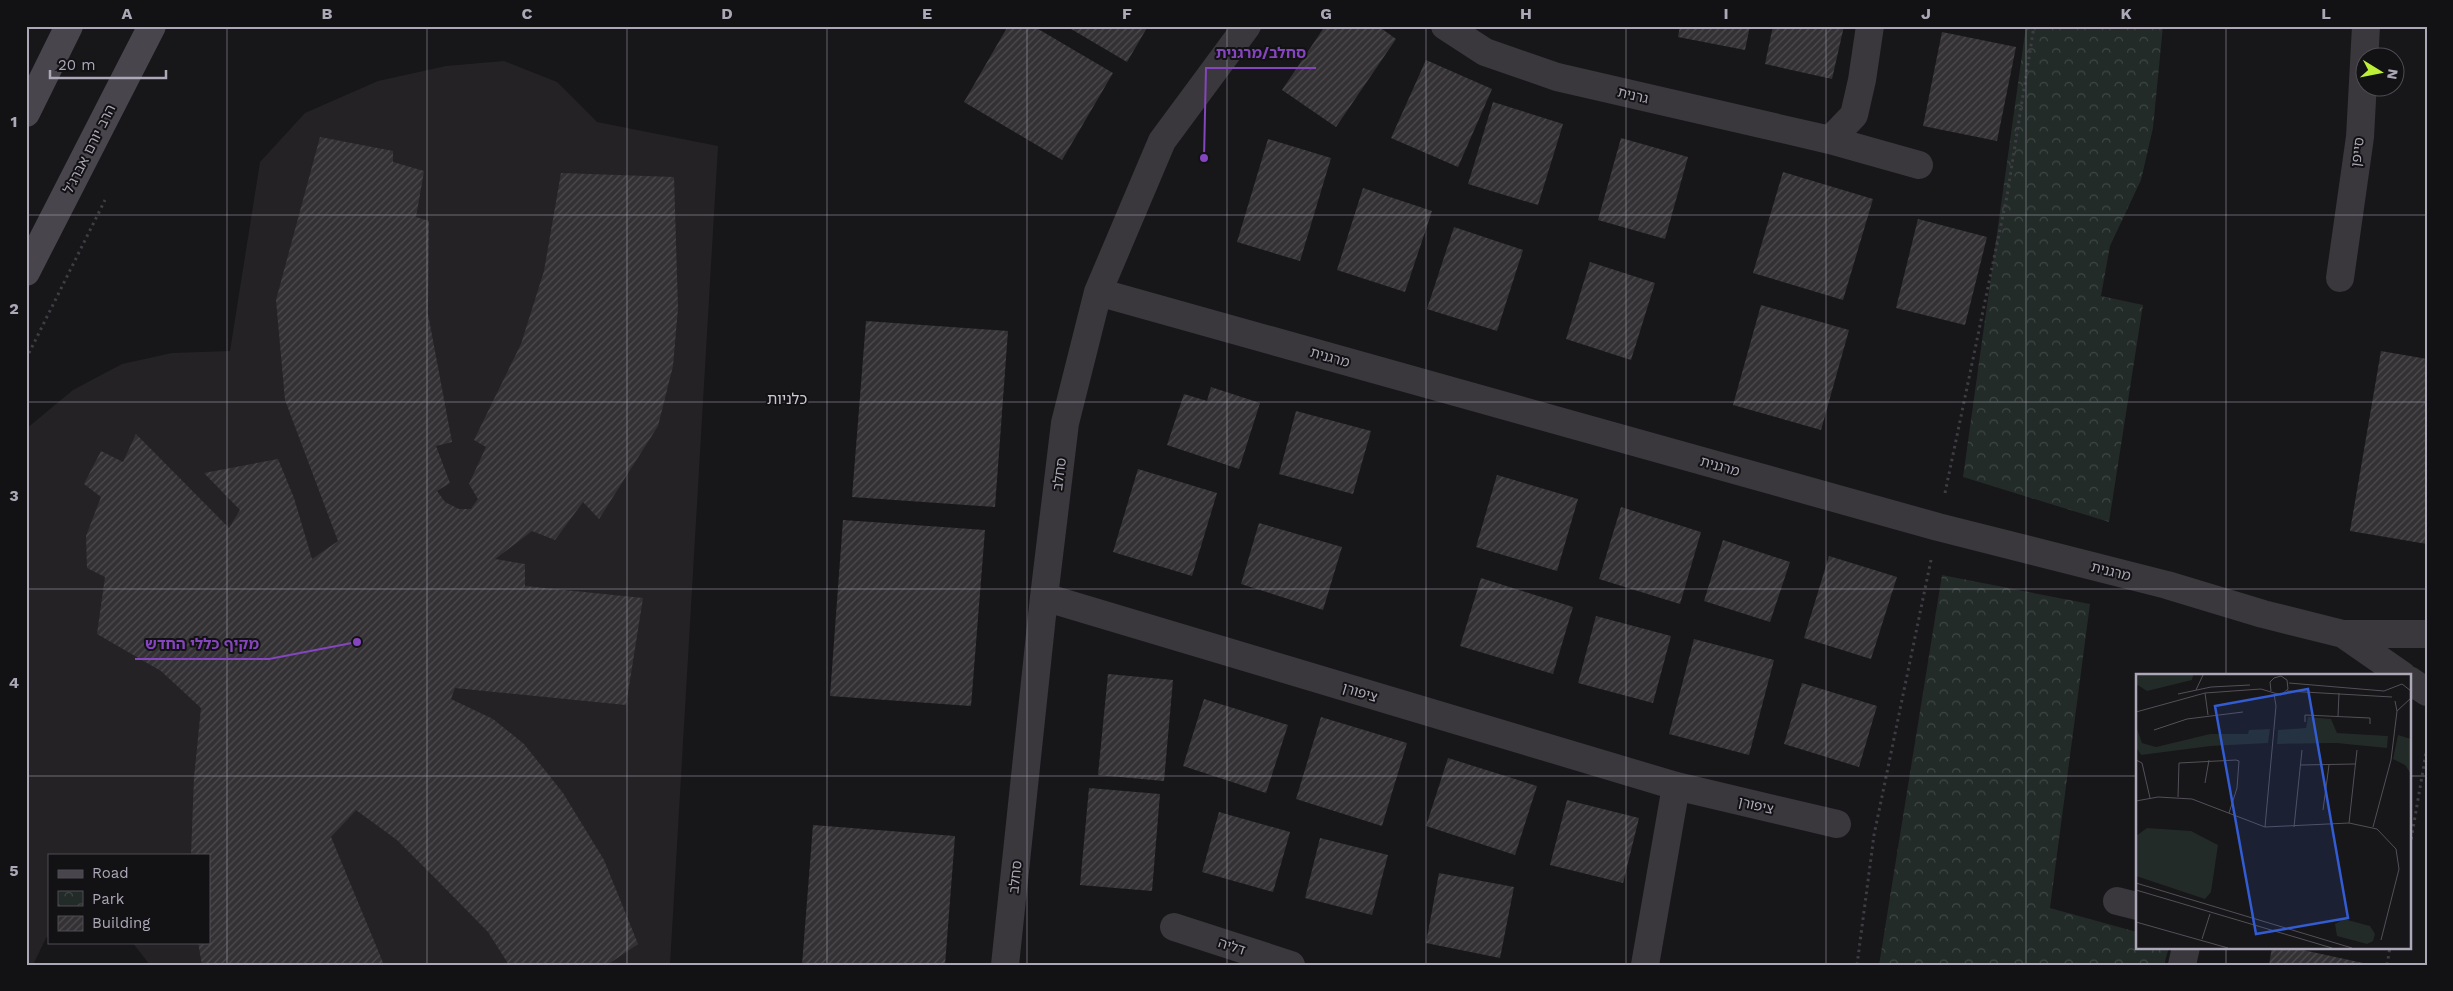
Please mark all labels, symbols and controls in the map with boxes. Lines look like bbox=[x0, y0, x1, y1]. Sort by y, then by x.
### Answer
text: A bbox=[122, 4, 133, 23]
text: B bbox=[322, 4, 333, 23]
text: C bbox=[522, 4, 533, 23]
text: D bbox=[721, 4, 733, 23]
text: E bbox=[922, 4, 932, 23]
text: F bbox=[1122, 4, 1132, 23]
text: G bbox=[1320, 4, 1332, 23]
text: H bbox=[1520, 4, 1532, 23]
text: I bbox=[1723, 4, 1729, 23]
text: J bbox=[1921, 4, 1931, 23]
text: K bbox=[2120, 4, 2132, 23]
text: L bbox=[2321, 4, 2331, 23]
callout: סחלב/מרגנית bbox=[1206, 38, 1316, 68]
text: סחלב/מרגנית bbox=[1216, 44, 1306, 62]
scale bar bbox=[50, 48, 166, 80]
north arrow bbox=[2356, 48, 2406, 98]
text: 20 m bbox=[58, 56, 96, 74]
text: N bbox=[2384, 68, 2402, 81]
street label: גרנית bbox=[1616, 84, 1650, 106]
street label: הרב יורם אברג'ל bbox=[60, 102, 118, 196]
text: 1 bbox=[11, 112, 17, 131]
street label: סייפן bbox=[2347, 136, 2367, 168]
text: 2 bbox=[9, 299, 19, 318]
street label: מרגנית bbox=[1308, 344, 1352, 370]
district label: כלניות bbox=[767, 390, 807, 408]
street label: מרגנית bbox=[1698, 453, 1742, 479]
street label: סחלב bbox=[1049, 457, 1069, 491]
text: 3 bbox=[9, 486, 19, 505]
street label: מרגנית bbox=[2089, 558, 2133, 584]
callout: מקיף כללי החדש bbox=[135, 629, 269, 659]
text: מקיף כללי החדש bbox=[145, 635, 259, 653]
text: 4 bbox=[9, 673, 19, 692]
inset map bbox=[2136, 674, 2410, 948]
street label: ציפורן bbox=[1341, 679, 1380, 705]
street label: ציפורן bbox=[1737, 793, 1775, 817]
legend bbox=[48, 854, 210, 944]
street label: סחלב bbox=[1005, 860, 1025, 894]
text: 5 bbox=[9, 861, 19, 880]
text: Road bbox=[92, 864, 129, 882]
text: Park bbox=[92, 890, 125, 908]
text: Building bbox=[92, 914, 150, 932]
street label: דליה bbox=[1216, 934, 1248, 958]

